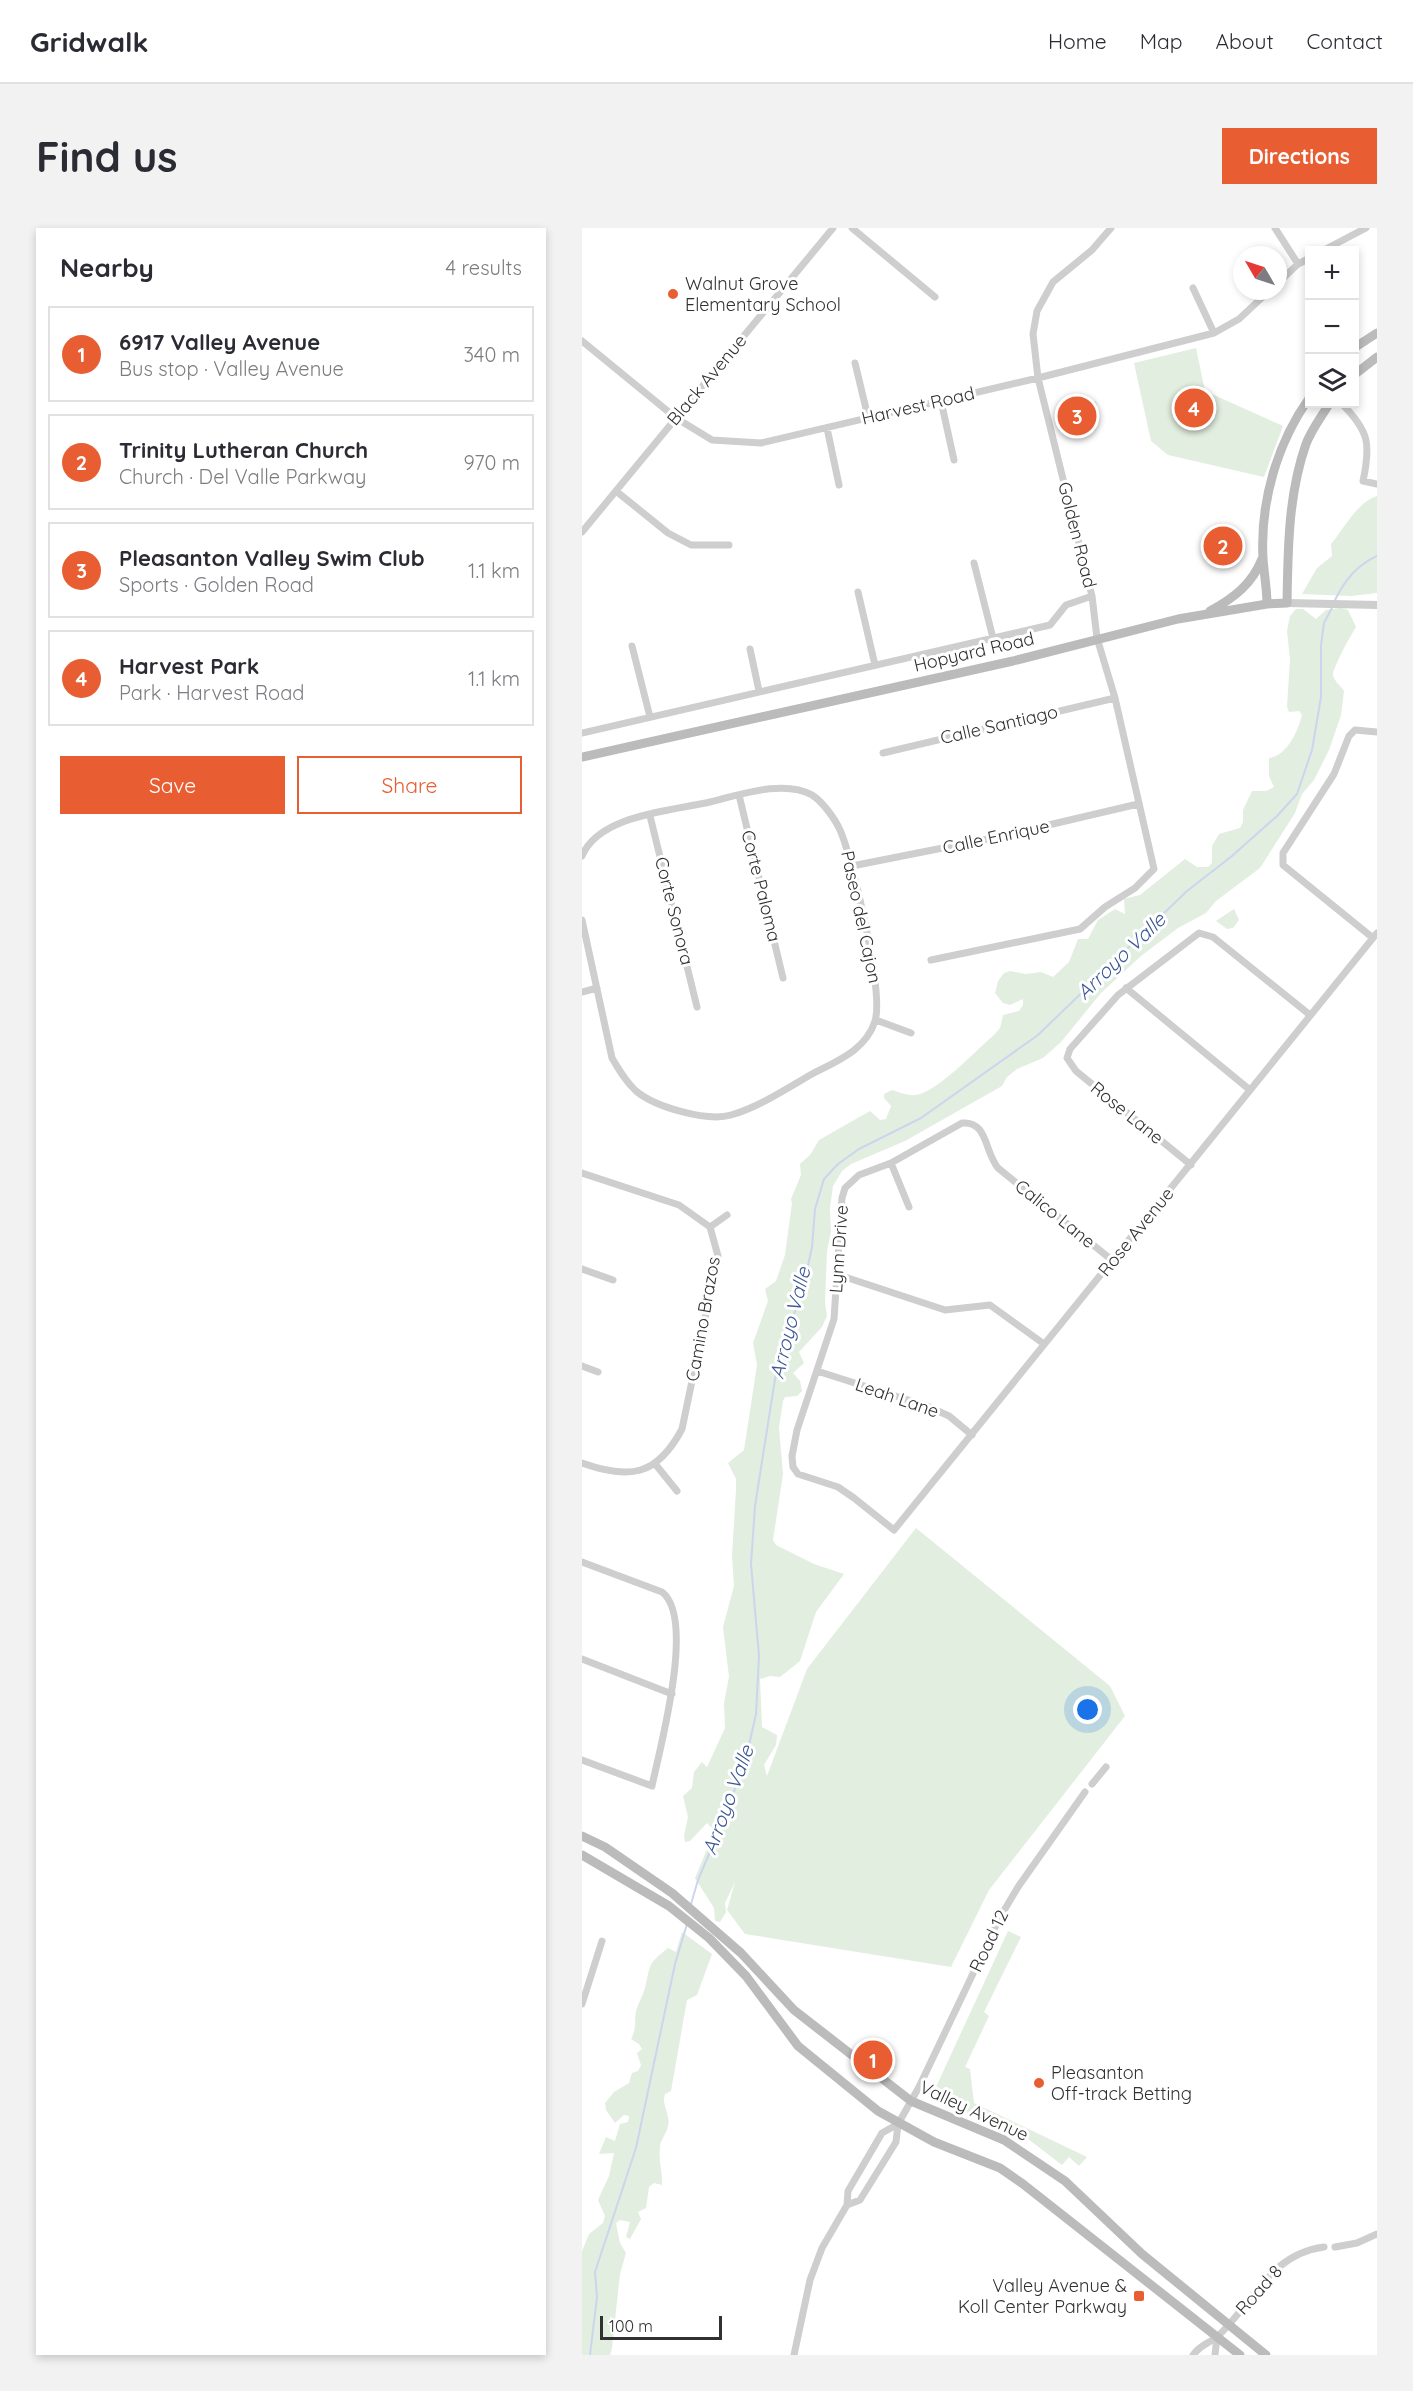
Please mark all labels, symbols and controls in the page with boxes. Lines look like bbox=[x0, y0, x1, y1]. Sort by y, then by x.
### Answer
text: Gridwalk bbox=[30, 24, 149, 59]
text: Home bbox=[1048, 28, 1107, 54]
text: Map bbox=[1140, 28, 1183, 54]
text: About bbox=[1216, 28, 1274, 54]
text: Contact bbox=[1307, 28, 1383, 54]
button: Directions bbox=[1222, 128, 1377, 184]
text: Find us bbox=[36, 130, 178, 183]
north arrow bbox=[1233, 246, 1287, 300]
map controls bbox=[1305, 246, 1359, 408]
button: + bbox=[1305, 246, 1359, 300]
text: Nearby bbox=[60, 251, 154, 284]
text: 4 results bbox=[446, 255, 522, 280]
place label: Walnut Grove Elementary School bbox=[685, 272, 841, 316]
marker: Walnut Grove Elementary School bbox=[666, 287, 680, 301]
button: − bbox=[1305, 300, 1359, 354]
text: 6917 Valley Avenue bbox=[119, 328, 320, 356]
street label: Black Avenue bbox=[662, 329, 751, 430]
text: 1 bbox=[78, 342, 85, 367]
text: 340 m bbox=[463, 342, 520, 367]
button: layers bbox=[1305, 354, 1359, 408]
text: Bus stop · Valley Avenue bbox=[119, 356, 344, 381]
street label: Harvest Road bbox=[859, 381, 977, 430]
pin: 4 bbox=[1174, 386, 1214, 430]
pin: 3 bbox=[1058, 394, 1096, 438]
text: Trinity Lutheran Church bbox=[119, 436, 368, 464]
text: 2 bbox=[76, 450, 87, 475]
text: 970 m bbox=[464, 450, 520, 475]
text: Church · Del Valle Parkway bbox=[119, 464, 366, 489]
street label: Golden Road bbox=[1053, 480, 1102, 590]
pin: 2 bbox=[1204, 524, 1242, 568]
text: Pleasanton Valley Swim Club bbox=[119, 544, 425, 572]
text: 3 bbox=[76, 558, 87, 583]
text: 1.1 km bbox=[468, 558, 520, 583]
text: Sports · Golden Road bbox=[119, 572, 314, 597]
street label: Hopyard Road bbox=[911, 626, 1036, 677]
text: Harvest Park bbox=[119, 652, 259, 680]
text: 4 bbox=[76, 666, 87, 691]
text: 1.1 km bbox=[468, 666, 520, 691]
text: Park · Harvest Road bbox=[119, 680, 304, 705]
street label: Calle Santiago bbox=[938, 700, 1060, 749]
button: Save bbox=[60, 756, 285, 814]
button: Share bbox=[297, 756, 522, 814]
street label: Calle Enrique bbox=[940, 814, 1051, 859]
street label: Corte Paloma bbox=[736, 828, 786, 944]
street label: Paseo del Cajon bbox=[836, 849, 887, 985]
street label: Corte Sonora bbox=[650, 854, 699, 967]
water label: Arroyo Valle bbox=[1071, 906, 1171, 1004]
street label: Rose Lane bbox=[1086, 1076, 1169, 1149]
street label: Calico Lane bbox=[1010, 1174, 1100, 1253]
street label: Rose Avenue bbox=[1093, 1183, 1179, 1281]
street label: Lynn Drive bbox=[824, 1204, 853, 1294]
street label: Camino Brazos bbox=[680, 1255, 725, 1383]
water label: Arroyo Valle bbox=[764, 1264, 816, 1381]
street label: Leah Lane bbox=[852, 1373, 942, 1423]
your location bbox=[1073, 1695, 1102, 1724]
water label: Arroyo Valle bbox=[696, 1741, 759, 1858]
street label: Road 12 bbox=[964, 1906, 1013, 1976]
pin: 1 bbox=[854, 2038, 892, 2082]
place label: Pleasanton Off-track Betting bbox=[1051, 2061, 1192, 2105]
street label: Valley Avenue bbox=[916, 2075, 1032, 2146]
marker: Pleasanton Off-track Betting bbox=[1032, 2076, 1046, 2090]
street label: Road 8 bbox=[1230, 2260, 1287, 2319]
place label: Valley Avenue & Koll Center Parkway bbox=[958, 2274, 1127, 2318]
marker: Valley Avenue & Koll Center Parkway bbox=[1132, 2289, 1146, 2303]
scale bar bbox=[600, 2313, 722, 2340]
text: 100 m bbox=[609, 2316, 653, 2336]

